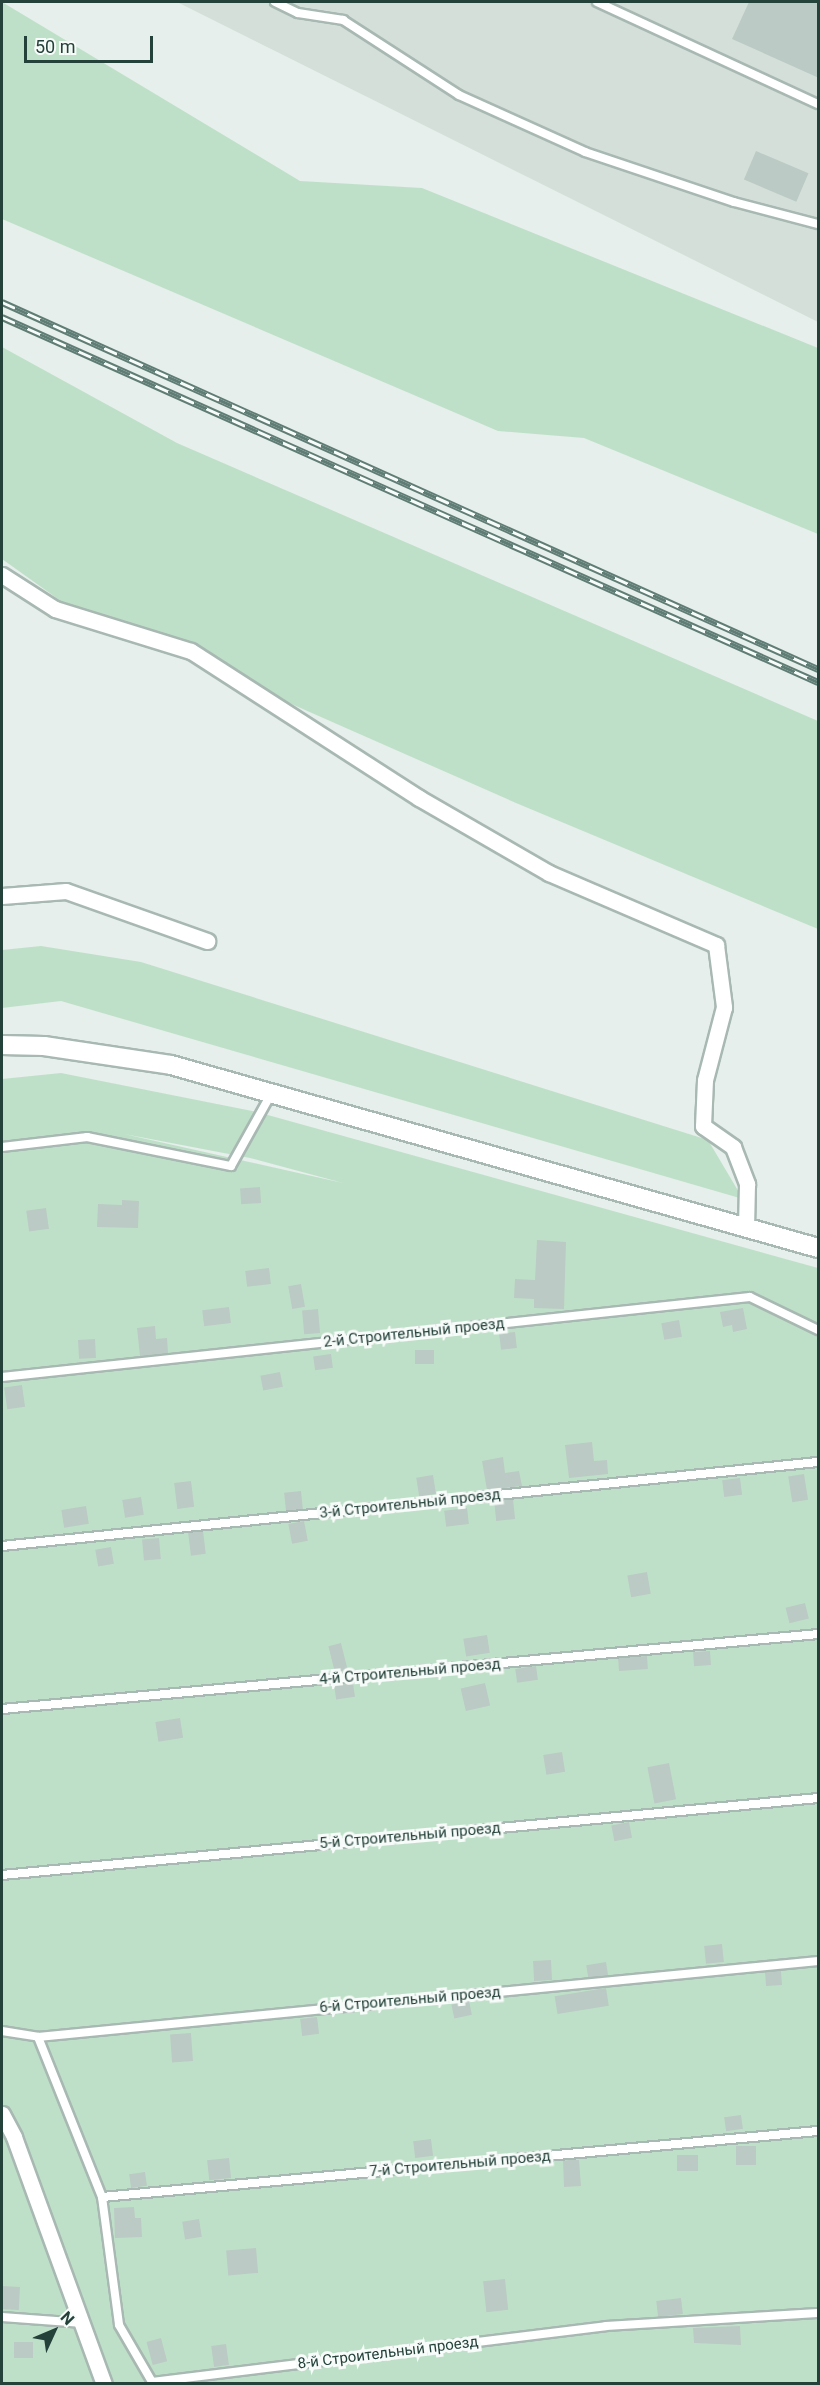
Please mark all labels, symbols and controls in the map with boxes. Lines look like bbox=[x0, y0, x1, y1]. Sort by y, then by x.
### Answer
scale bar bbox=[27, 24, 156, 62]
text: 50 m bbox=[35, 36, 75, 57]
street label: 2-й Строительный проезд bbox=[323, 1315, 505, 1351]
street label: 3-й Строительный проезд bbox=[319, 1486, 501, 1522]
street label: 4-й Строительный проезд bbox=[319, 1655, 501, 1689]
street label: 5-й Строительный проезд bbox=[319, 1819, 501, 1853]
street label: 6-й Строительный проезд bbox=[319, 1983, 501, 2017]
street label: 7-й Строительный проезд bbox=[369, 2147, 551, 2181]
north arrow bbox=[24, 2301, 84, 2361]
text: N bbox=[57, 2307, 78, 2329]
street label: 8-й Строительный проезд bbox=[297, 2333, 479, 2373]

